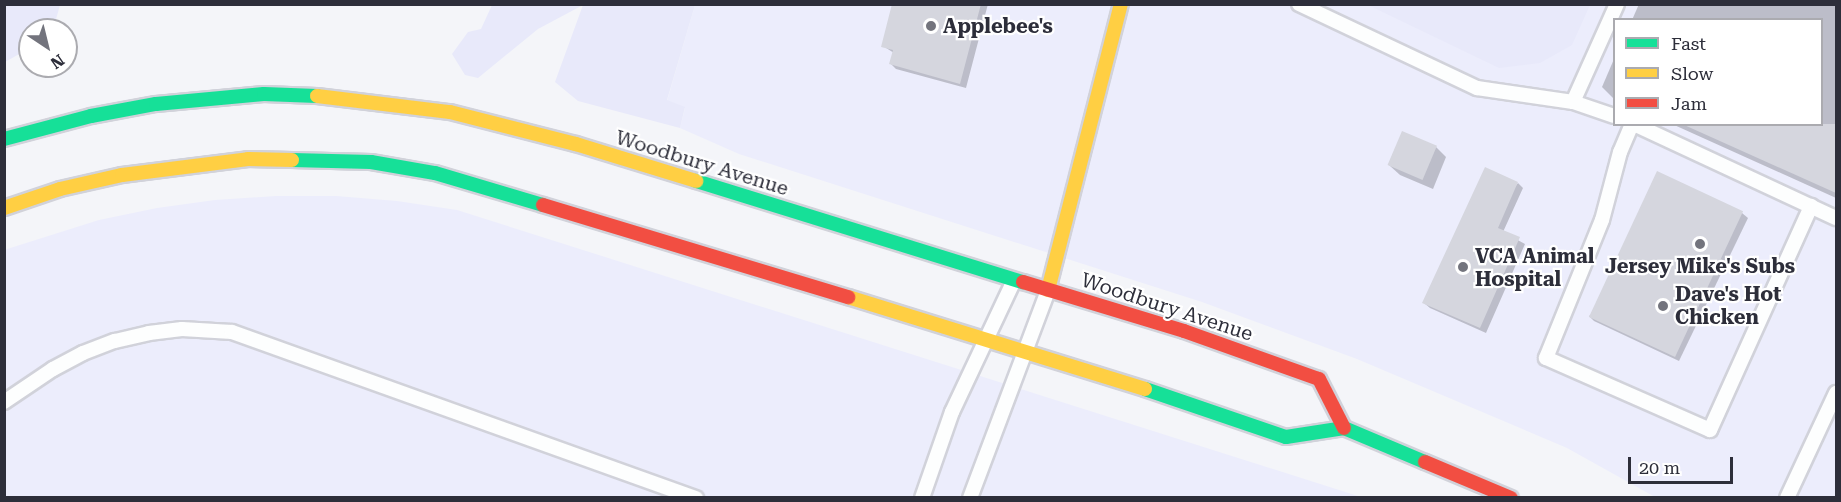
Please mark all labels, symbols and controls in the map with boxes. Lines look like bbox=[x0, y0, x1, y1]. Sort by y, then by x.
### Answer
place label: Applebee's bbox=[943, 14, 1053, 38]
north arrow bbox=[18, 18, 78, 78]
legend bbox=[1613, 18, 1823, 126]
marker: Applebee's bbox=[924, 19, 938, 33]
text: Fast bbox=[1671, 33, 1706, 54]
text: N bbox=[47, 50, 68, 73]
text: Slow bbox=[1671, 63, 1713, 84]
text: Jam bbox=[1671, 93, 1707, 114]
street label: Woodbury Avenue bbox=[613, 125, 791, 201]
marker: Jersey Mike's Subs bbox=[1693, 237, 1707, 251]
place label: VCA Animal Hospital bbox=[1475, 244, 1594, 291]
place label: Jersey Mike's Subs bbox=[1605, 254, 1795, 278]
marker: VCA Animal Hospital bbox=[1456, 260, 1470, 274]
street label: Woodbury Avenue bbox=[1078, 268, 1256, 346]
place label: Dave's Hot Chicken bbox=[1675, 282, 1781, 329]
marker: Dave's Hot Chicken bbox=[1656, 299, 1670, 313]
scale bar bbox=[1631, 445, 1736, 483]
text: 20 m bbox=[1639, 457, 1680, 478]

